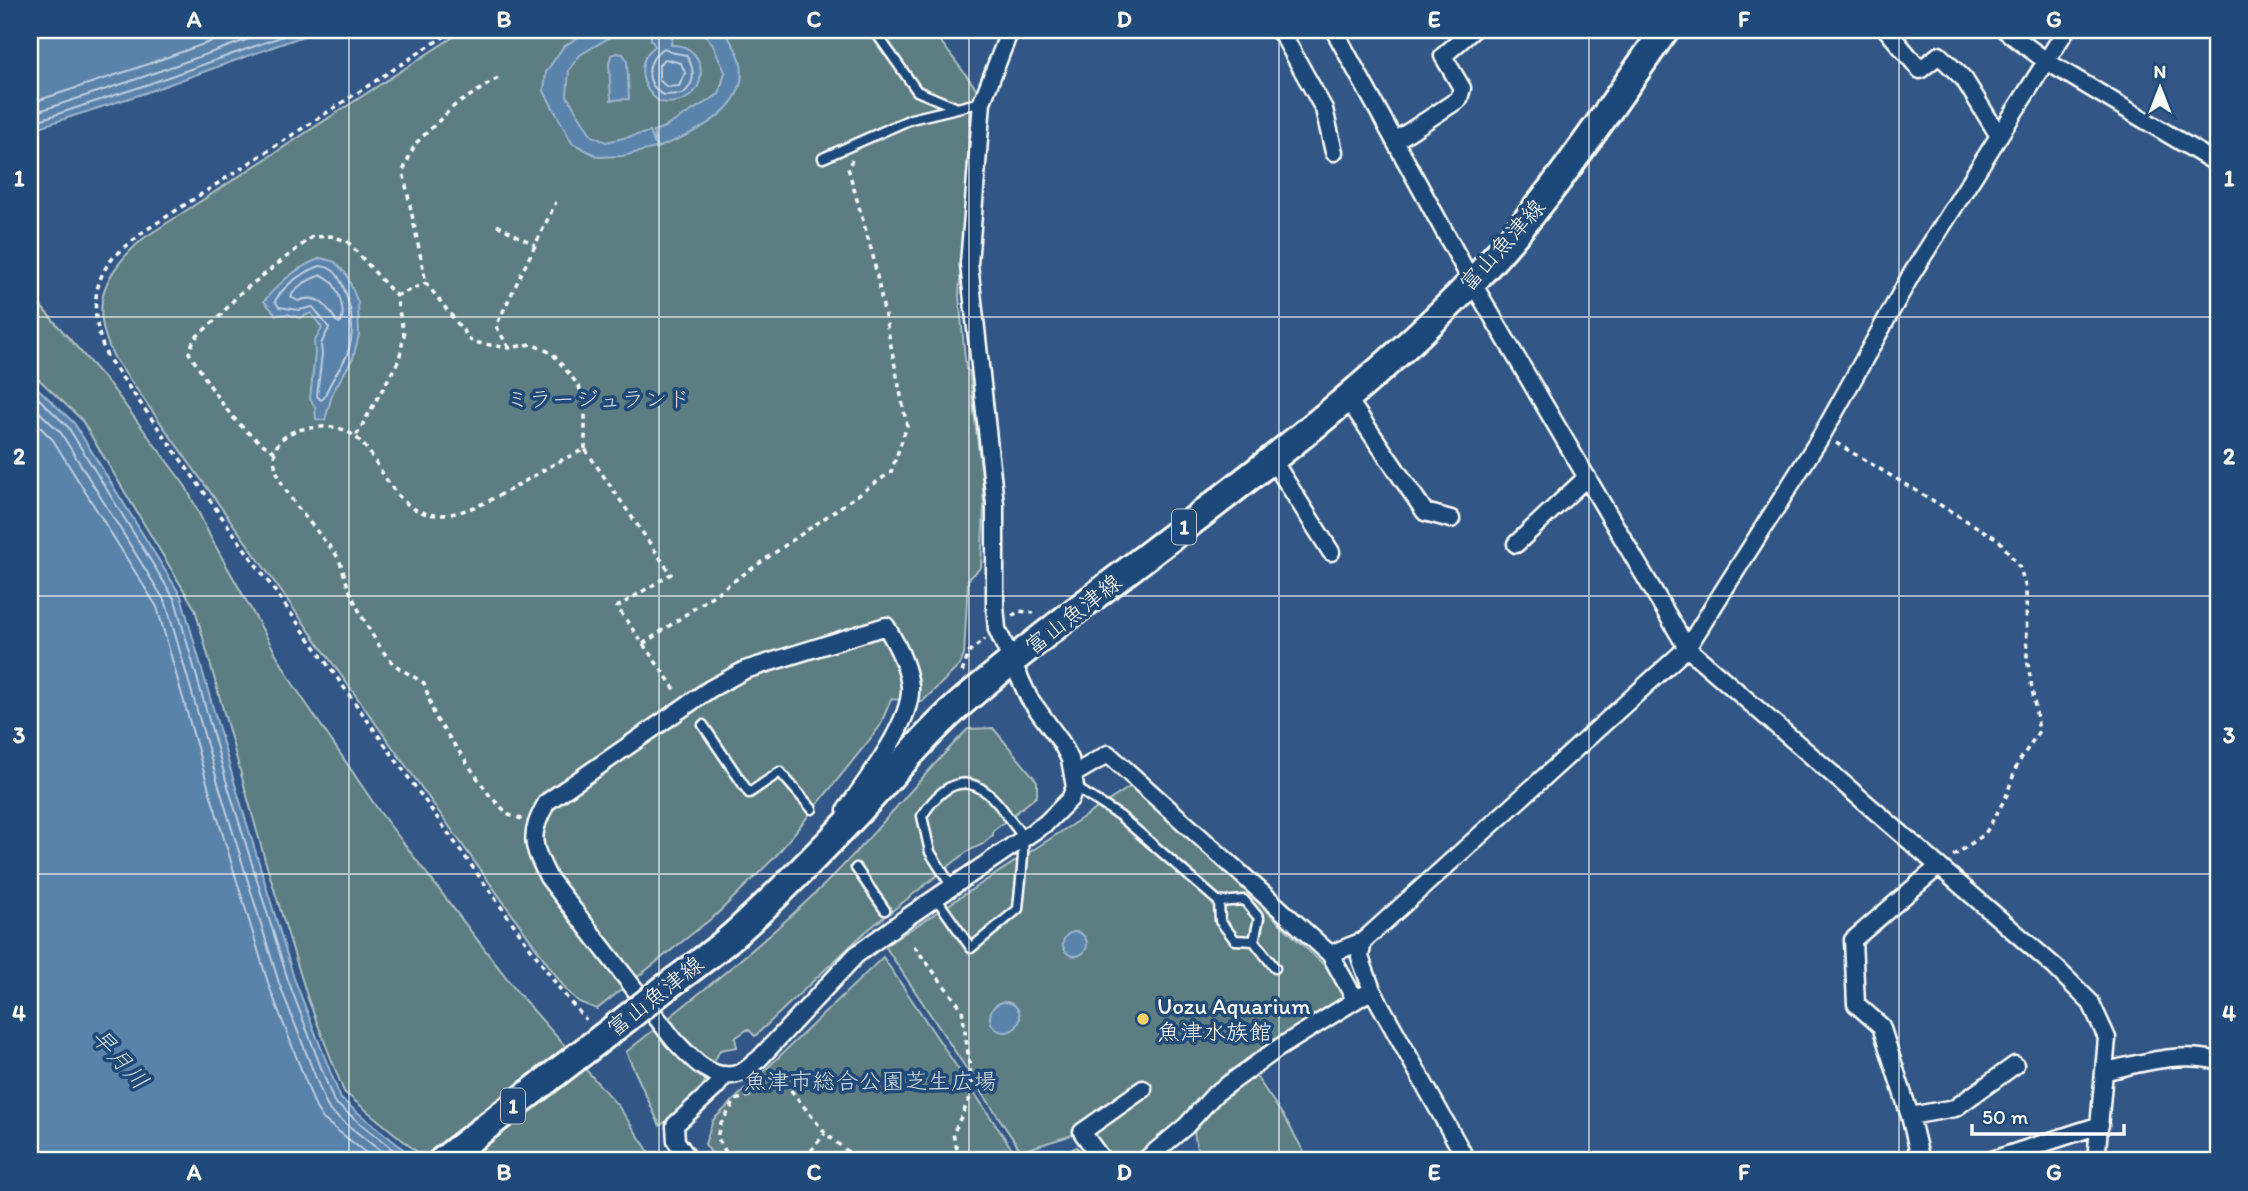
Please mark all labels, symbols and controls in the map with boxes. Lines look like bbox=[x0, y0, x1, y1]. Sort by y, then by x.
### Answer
text: A bbox=[186, 5, 202, 33]
text: B bbox=[497, 5, 512, 33]
text: C bbox=[807, 5, 822, 33]
text: D bbox=[1116, 5, 1132, 33]
text: E bbox=[1428, 5, 1441, 33]
text: F bbox=[1738, 5, 1751, 33]
text: G bbox=[2046, 5, 2062, 33]
north arrow bbox=[2126, 52, 2196, 122]
text: N bbox=[2154, 60, 2166, 83]
text: 1 bbox=[14, 164, 25, 192]
text: 1 bbox=[2224, 164, 2235, 192]
street label: 富山魚津線 bbox=[1453, 193, 1551, 297]
park label: ミラージュランド bbox=[506, 385, 690, 413]
text: 2 bbox=[13, 442, 26, 470]
text: 2 bbox=[2223, 442, 2236, 470]
road number: 1 bbox=[1172, 510, 1196, 544]
street label: 富山魚津線 bbox=[1019, 568, 1127, 660]
text: 3 bbox=[13, 721, 26, 749]
text: 3 bbox=[2223, 721, 2236, 749]
street label: 富山魚津線 bbox=[601, 950, 709, 1042]
place label: Uozu Aquarium 魚津水族館 bbox=[1157, 992, 1311, 1046]
text: 4 bbox=[12, 999, 26, 1027]
text: 4 bbox=[2222, 999, 2236, 1027]
marker: Uozu Aquarium 魚津水族館 bbox=[1135, 1011, 1151, 1027]
water label: 早月川 bbox=[86, 1022, 155, 1095]
park label: 魚津市総合公園芝生広場 bbox=[744, 1067, 997, 1095]
road number: 1 bbox=[501, 1088, 525, 1124]
scale bar bbox=[1972, 1093, 2124, 1137]
text: 50 m bbox=[1982, 1104, 2029, 1129]
text: A bbox=[186, 1158, 202, 1186]
text: B bbox=[497, 1158, 512, 1186]
text: C bbox=[807, 1158, 822, 1186]
text: D bbox=[1116, 1158, 1132, 1186]
text: E bbox=[1428, 1158, 1441, 1186]
text: F bbox=[1738, 1158, 1751, 1186]
text: G bbox=[2046, 1158, 2062, 1186]

